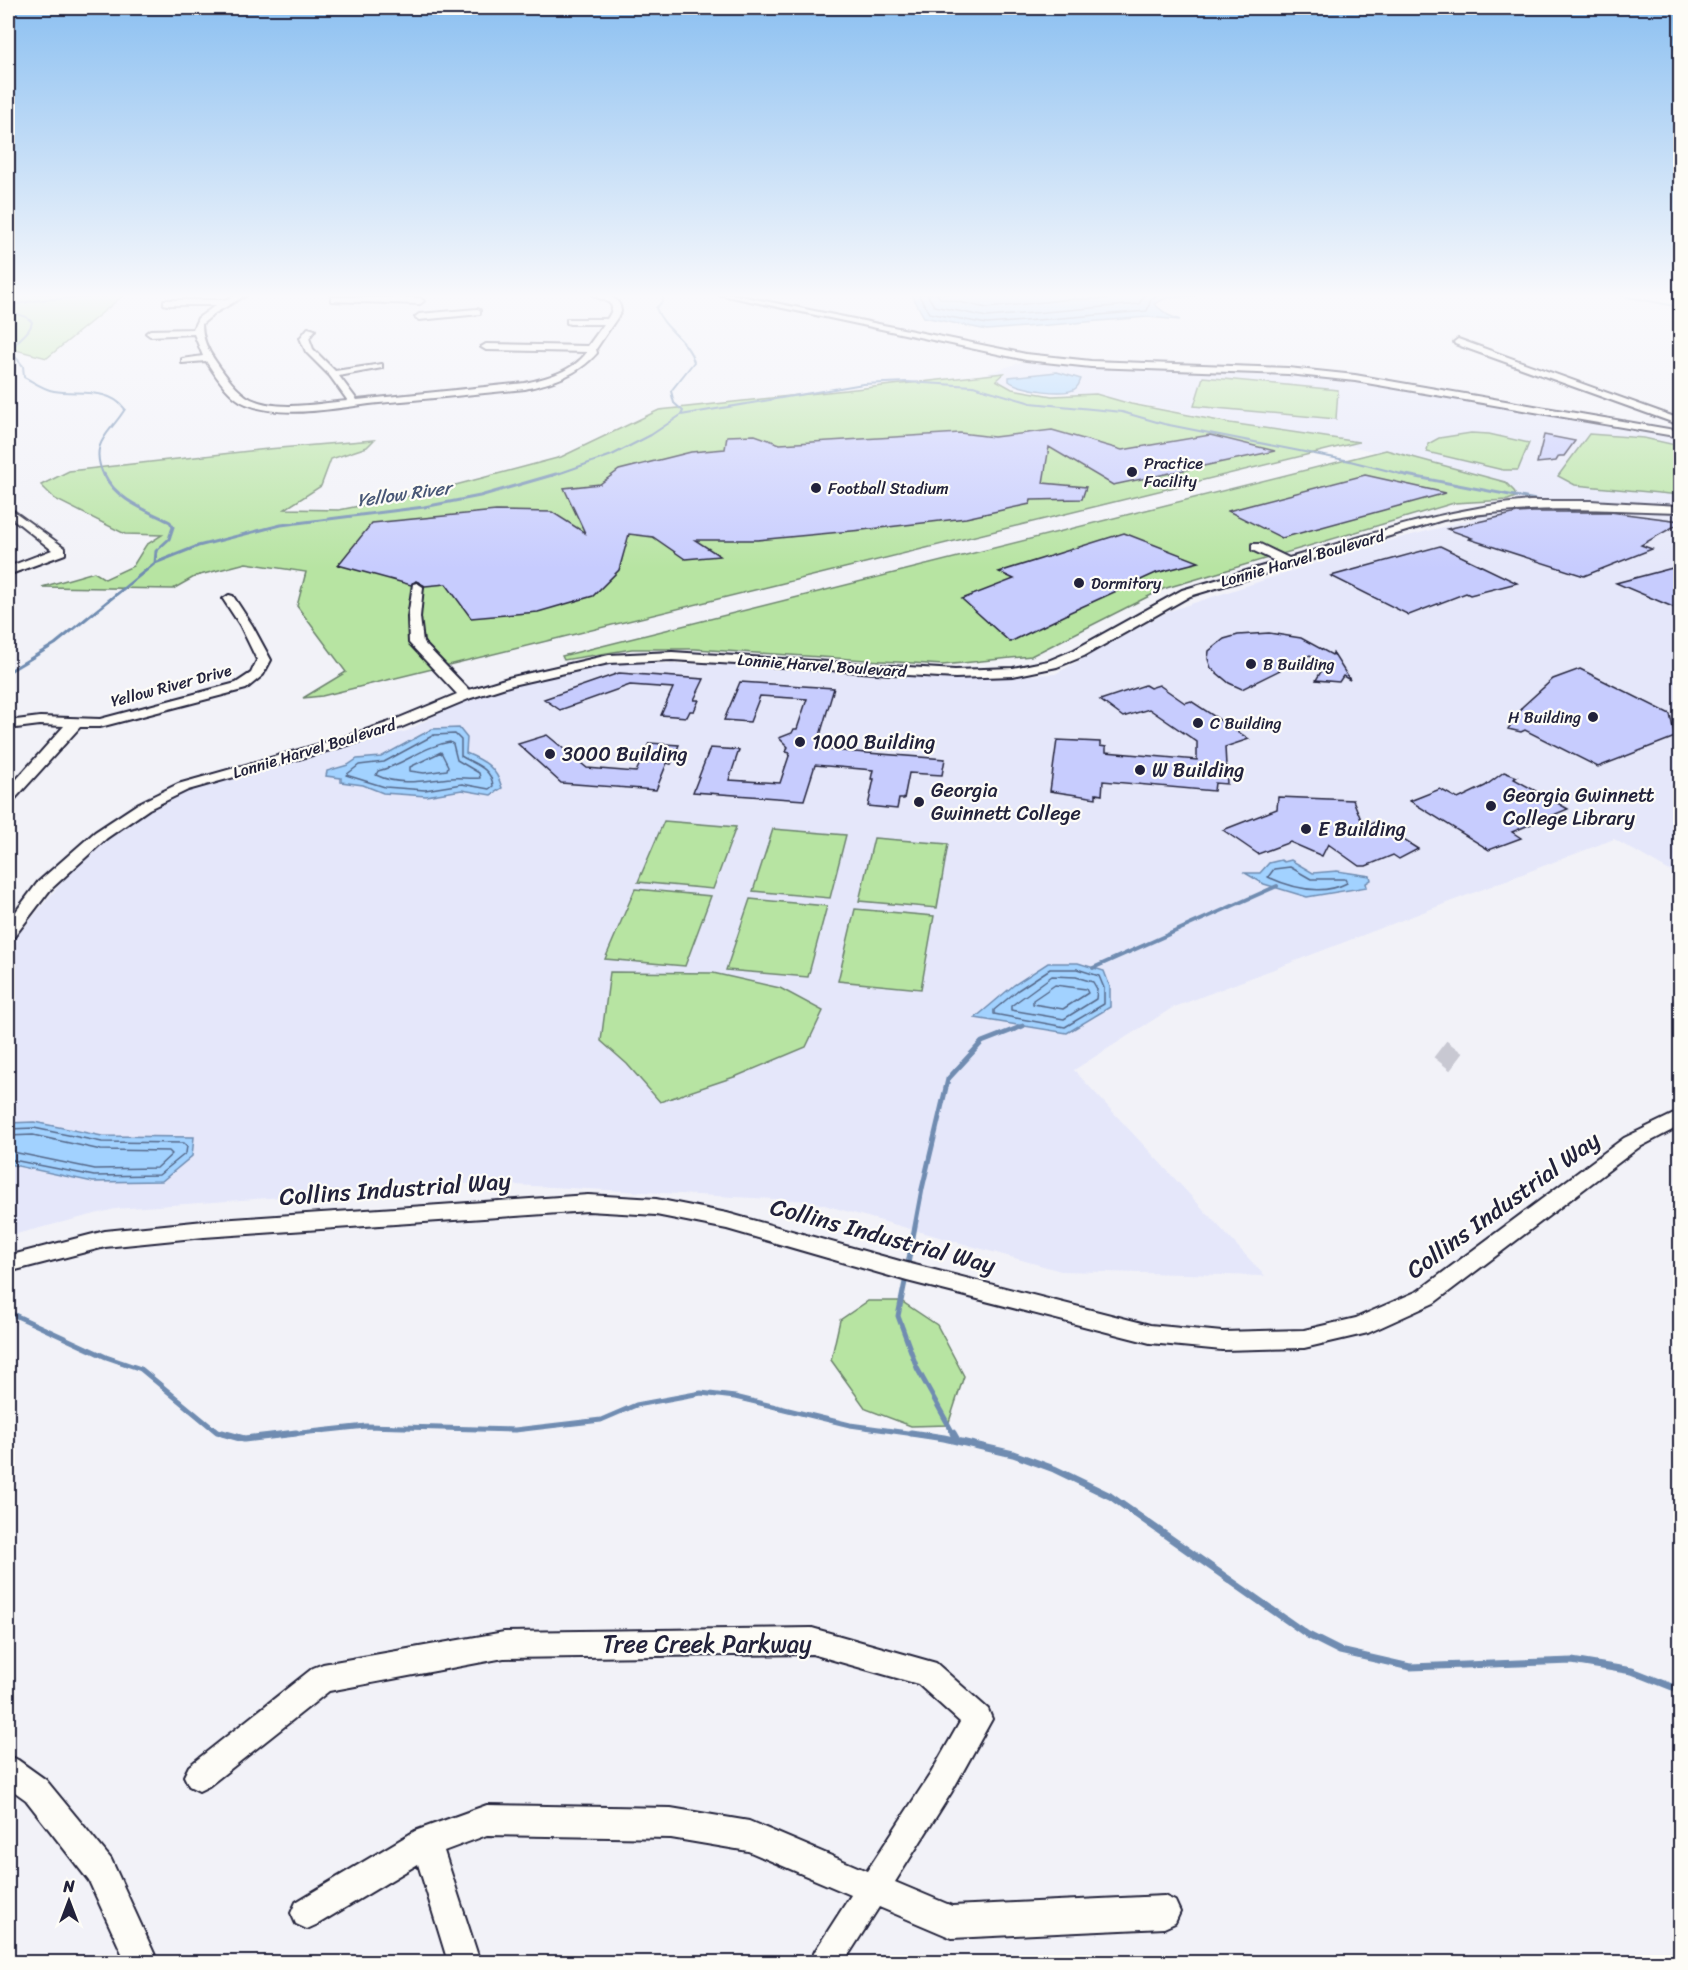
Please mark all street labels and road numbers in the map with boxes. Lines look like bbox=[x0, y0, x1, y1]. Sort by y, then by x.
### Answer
street label: Lonnie Harvel Boulevard bbox=[1217, 521, 1389, 596]
street label: Lonnie Harvel Boulevard bbox=[737, 645, 909, 686]
street label: Yellow River Drive bbox=[107, 655, 235, 716]
street label: Lonnie Harvel Boulevard bbox=[229, 709, 401, 787]
street label: Collins Industrial Way bbox=[1397, 1120, 1610, 1290]
street label: Collins Industrial Way bbox=[278, 1160, 513, 1218]
street label: Collins Industrial Way bbox=[766, 1186, 1001, 1286]
street label: Tree Creek Parkway bbox=[602, 1623, 812, 1665]

